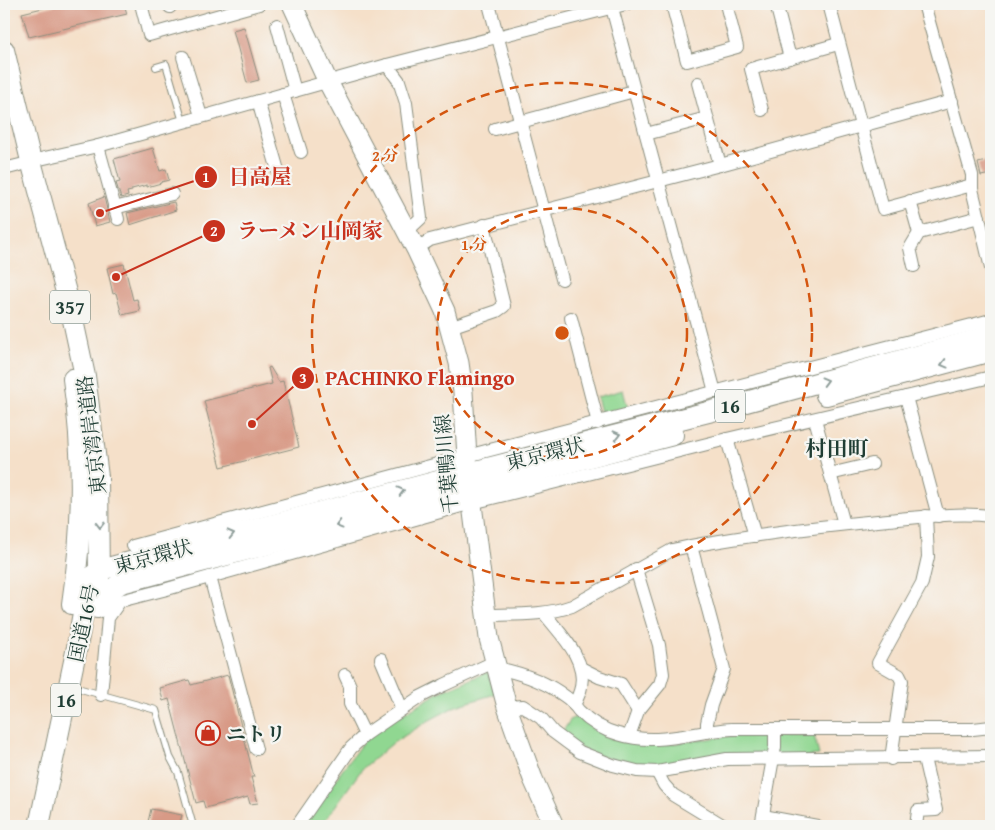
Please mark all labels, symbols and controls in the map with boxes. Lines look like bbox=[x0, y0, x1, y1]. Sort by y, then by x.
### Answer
text: 2 分 bbox=[372, 145, 398, 166]
callout: 日高屋 bbox=[193, 159, 301, 195]
text: 日高屋 bbox=[229, 161, 292, 192]
text: 1 bbox=[202, 166, 210, 187]
callout: ラーメン山岡家 bbox=[202, 213, 394, 249]
text: ラーメン山岡家 bbox=[237, 215, 383, 246]
text: 2 bbox=[210, 220, 218, 241]
text: 1 分 bbox=[461, 234, 487, 255]
road number: 357 bbox=[50, 290, 90, 324]
centre of rings bbox=[553, 324, 571, 342]
one-way arrow bbox=[941, 358, 949, 368]
callout: PACHINKO Flamingo bbox=[290, 360, 525, 396]
text: PACHINKO Flamingo bbox=[325, 362, 515, 393]
text: 3 bbox=[299, 367, 307, 388]
street label: 東京湾岸道路 bbox=[69, 374, 113, 496]
one-way arrow bbox=[821, 376, 829, 386]
road number: 16 bbox=[715, 390, 745, 422]
street label: 千葉鴨川線 bbox=[427, 413, 465, 515]
street label: 東京環状 bbox=[503, 429, 587, 477]
one-way arrow bbox=[613, 430, 622, 441]
district label: 村田町 bbox=[806, 433, 869, 464]
one-way arrow bbox=[396, 486, 404, 496]
one-way arrow bbox=[335, 520, 343, 530]
one-way arrow bbox=[94, 521, 105, 529]
one-way arrow bbox=[227, 530, 235, 540]
street label: 東京環状 bbox=[111, 532, 195, 580]
street label: 国道16号 bbox=[61, 581, 105, 665]
road number: 16 bbox=[51, 684, 81, 716]
place label: ニトリ bbox=[226, 719, 286, 748]
shop icon: ニトリ bbox=[195, 720, 221, 746]

